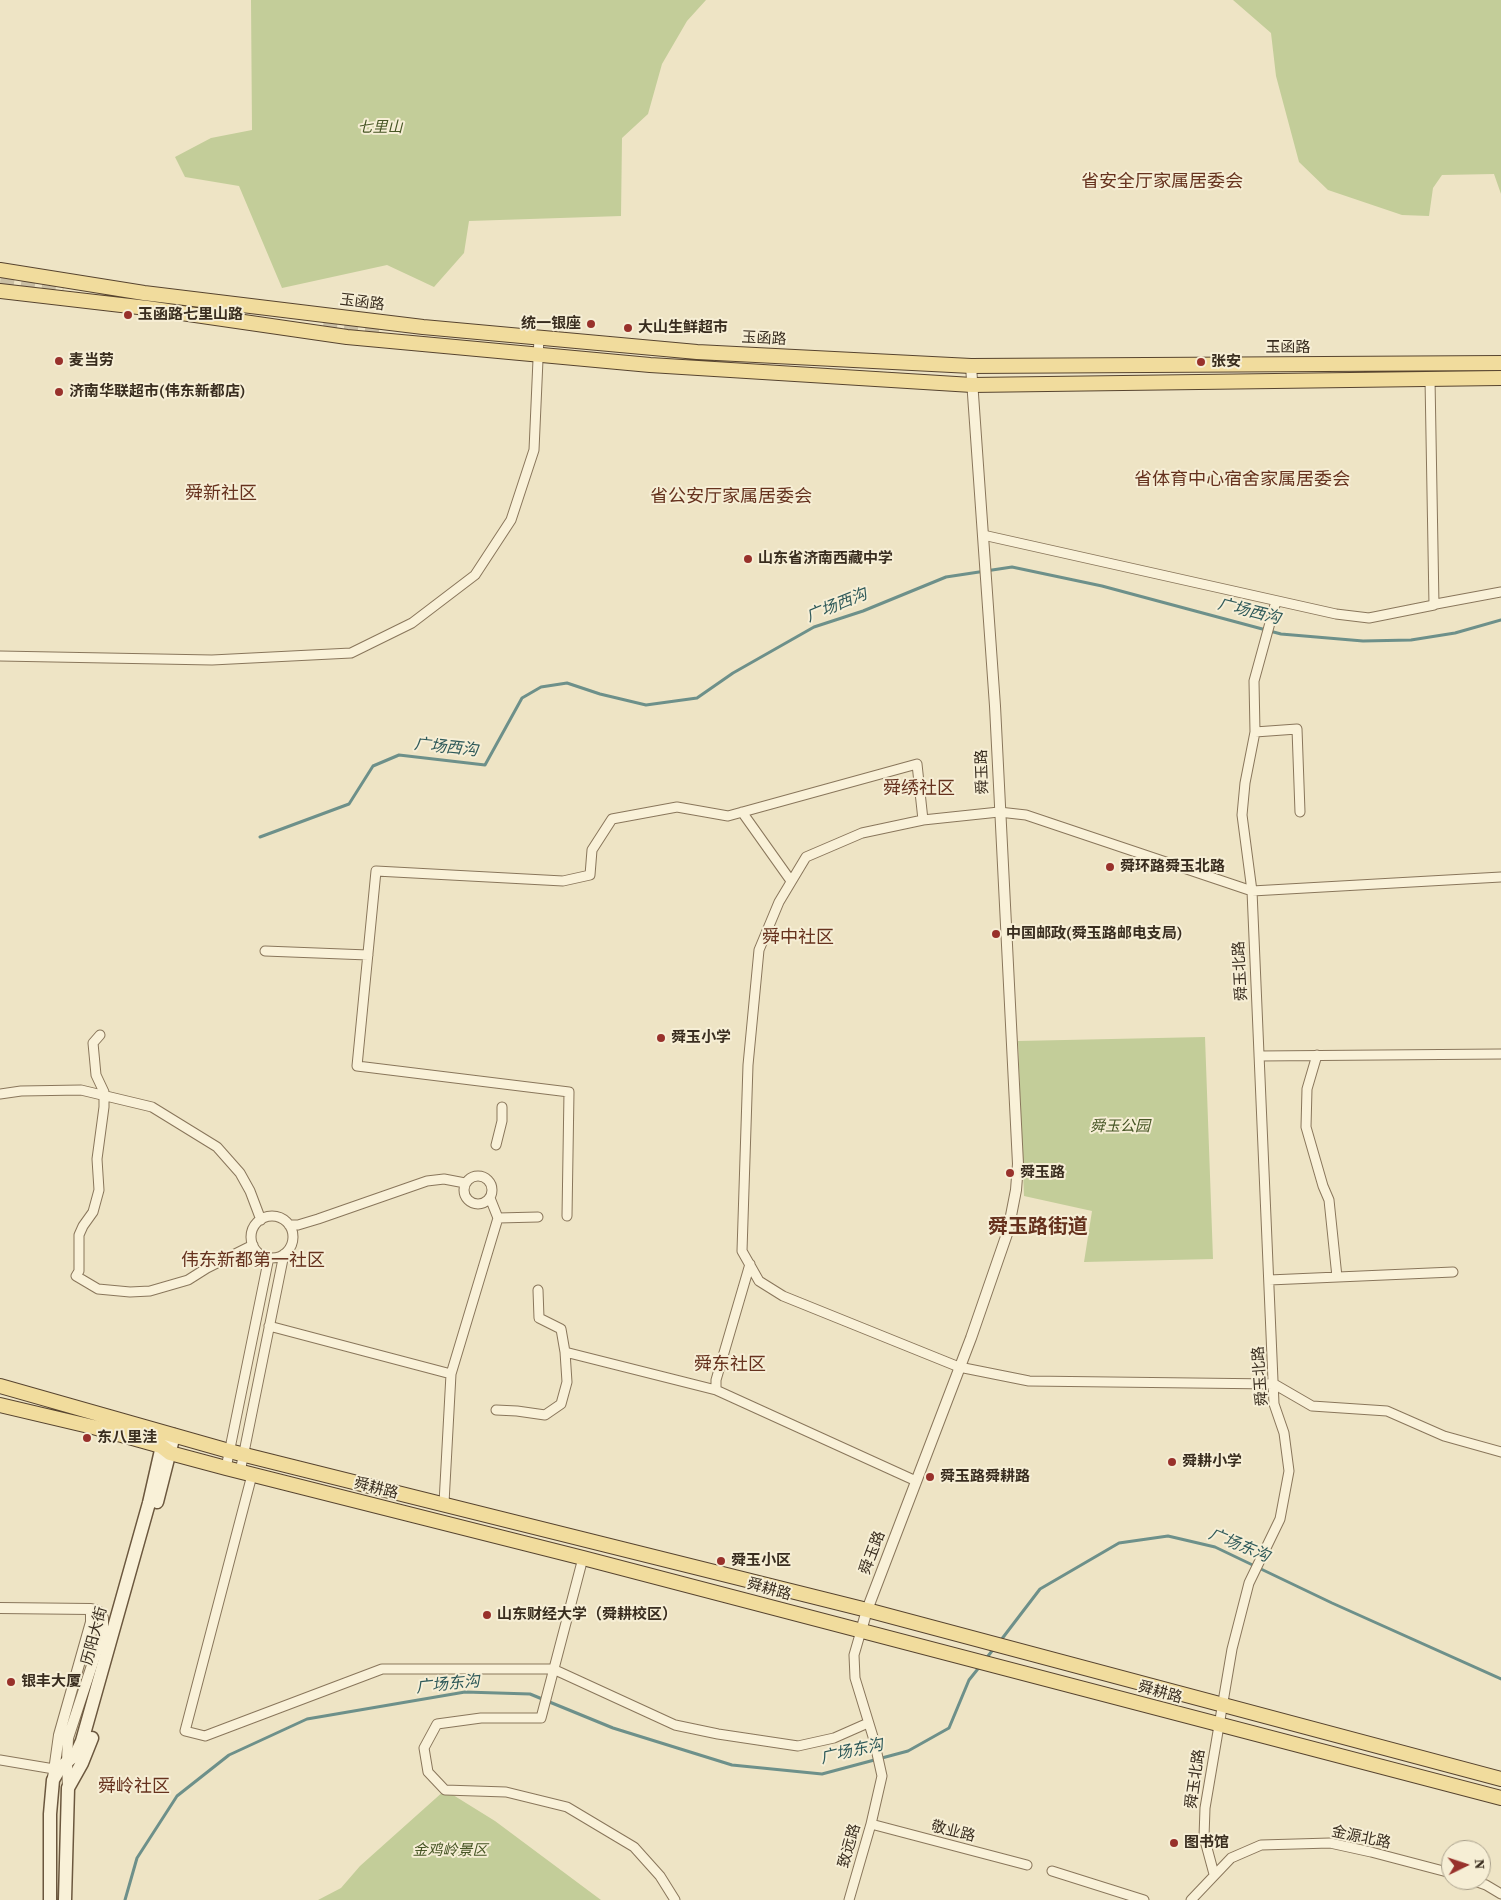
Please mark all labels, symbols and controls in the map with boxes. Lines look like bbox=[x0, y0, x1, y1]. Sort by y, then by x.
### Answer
park label: 七里山 bbox=[358, 119, 402, 137]
district label: 省安全厅家属居委会 bbox=[1081, 171, 1243, 193]
street label: 玉函路 bbox=[339, 291, 385, 315]
place label: 玉函路七里山路 bbox=[138, 306, 243, 324]
marker: 玉函路七里山路 bbox=[122, 309, 134, 321]
place label: 统一银座 bbox=[521, 315, 581, 333]
marker: 统一银座 bbox=[585, 318, 597, 330]
place label: 大山生鲜超市 bbox=[638, 319, 728, 337]
marker: 大山生鲜超市 bbox=[622, 322, 634, 334]
street label: 玉函路 bbox=[741, 329, 787, 349]
street label: 玉函路 bbox=[1266, 339, 1310, 357]
place label: 麦当劳 bbox=[69, 352, 114, 370]
place label: 张安 bbox=[1211, 353, 1241, 371]
marker: 麦当劳 bbox=[53, 355, 65, 367]
marker: 张安 bbox=[1195, 356, 1207, 368]
place label: 济南华联超市(伟东新都店) bbox=[69, 383, 245, 401]
marker: 济南华联超市(伟东新都店) bbox=[53, 386, 65, 398]
district label: 省体育中心宿舍家属居委会 bbox=[1134, 469, 1350, 491]
district label: 舜新社区 bbox=[185, 483, 257, 505]
district label: 省公安厅家属居委会 bbox=[650, 486, 812, 508]
place label: 山东省济南西藏中学 bbox=[758, 550, 893, 568]
marker: 山东省济南西藏中学 bbox=[742, 553, 754, 565]
water label: 广场西沟 bbox=[804, 585, 870, 627]
water label: 广场西沟 bbox=[1216, 595, 1282, 629]
water label: 广场西沟 bbox=[413, 735, 479, 761]
street label: 舜玉路 bbox=[973, 749, 993, 795]
district label: 舜绣社区 bbox=[883, 778, 955, 800]
place label: 舜环路舜玉北路 bbox=[1120, 858, 1225, 876]
marker: 舜环路舜玉北路 bbox=[1104, 861, 1116, 873]
place label: 中国邮政(舜玉路邮电支局) bbox=[1006, 925, 1182, 943]
district label: 舜中社区 bbox=[762, 927, 834, 949]
marker: 中国邮政(舜玉路邮电支局) bbox=[990, 928, 1002, 940]
street label: 舜玉北路 bbox=[1230, 941, 1252, 1001]
place label: 舜玉小学 bbox=[671, 1029, 731, 1047]
marker: 舜玉小学 bbox=[655, 1032, 667, 1044]
park label: 舜玉公园 bbox=[1090, 1118, 1150, 1136]
place label: 舜玉路 bbox=[1020, 1164, 1065, 1182]
marker: 舜玉路 bbox=[1004, 1167, 1016, 1179]
district label: 舜玉路街道 bbox=[988, 1216, 1088, 1240]
district label: 伟东新都第一社区 bbox=[181, 1250, 325, 1272]
street label: 舜玉北路 bbox=[1250, 1345, 1272, 1407]
district label: 舜东社区 bbox=[694, 1354, 766, 1376]
place label: 东八里洼 bbox=[97, 1429, 157, 1447]
marker: 东八里洼 bbox=[81, 1432, 93, 1444]
place label: 舜耕小学 bbox=[1182, 1453, 1242, 1471]
marker: 舜耕小学 bbox=[1166, 1456, 1178, 1468]
place label: 舜玉路舜耕路 bbox=[940, 1468, 1030, 1486]
marker: 舜玉路舜耕路 bbox=[924, 1471, 936, 1483]
street label: 舜耕路 bbox=[352, 1475, 400, 1503]
water label: 广场东沟 bbox=[1206, 1525, 1272, 1567]
street label: 舜玉路 bbox=[857, 1529, 889, 1577]
place label: 舜玉小区 bbox=[731, 1552, 791, 1570]
marker: 舜玉小区 bbox=[715, 1555, 727, 1567]
street label: 舜耕路 bbox=[745, 1575, 793, 1605]
street label: 历阳大街 bbox=[79, 1605, 111, 1667]
place label: 山东财经大学（舜耕校区） bbox=[497, 1606, 677, 1624]
marker: 山东财经大学（舜耕校区） bbox=[481, 1609, 493, 1621]
water label: 广场东沟 bbox=[415, 1672, 481, 1698]
place label: 银丰大厦 bbox=[21, 1673, 81, 1691]
marker: 银丰大厦 bbox=[5, 1676, 17, 1688]
street label: 舜耕路 bbox=[1136, 1678, 1184, 1708]
water label: 广场东沟 bbox=[819, 1735, 885, 1769]
street label: 舜玉北路 bbox=[1183, 1748, 1209, 1810]
district label: 舜岭社区 bbox=[98, 1776, 170, 1798]
street label: 敬业路 bbox=[929, 1818, 977, 1846]
street label: 致远路 bbox=[835, 1822, 865, 1870]
street label: 金源北路 bbox=[1330, 1823, 1392, 1853]
place label: 图书馆 bbox=[1184, 1834, 1229, 1852]
marker: 图书馆 bbox=[1168, 1837, 1180, 1849]
north arrow bbox=[1441, 1840, 1491, 1890]
park label: 金鸡岭景区 bbox=[413, 1842, 487, 1860]
text: N bbox=[1470, 1858, 1490, 1870]

